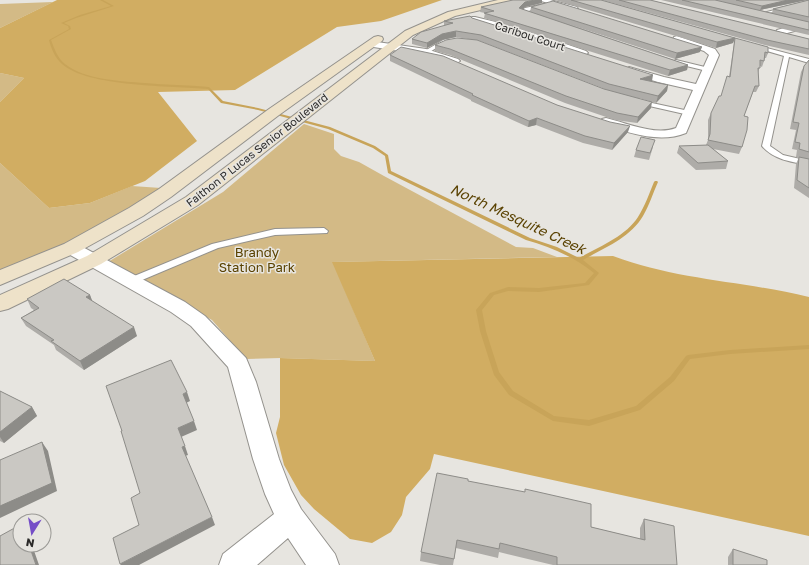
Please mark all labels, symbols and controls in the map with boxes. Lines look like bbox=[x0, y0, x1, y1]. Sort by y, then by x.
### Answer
street label: Caribou Court bbox=[493, 18, 567, 53]
street label: Faithon P Lucas Senior Boulevard bbox=[183, 90, 330, 209]
water label: North Mesquite Creek bbox=[448, 180, 590, 258]
park label: Brandy Station Park bbox=[219, 244, 296, 275]
north arrow bbox=[12, 513, 52, 553]
text: N bbox=[25, 536, 35, 550]

